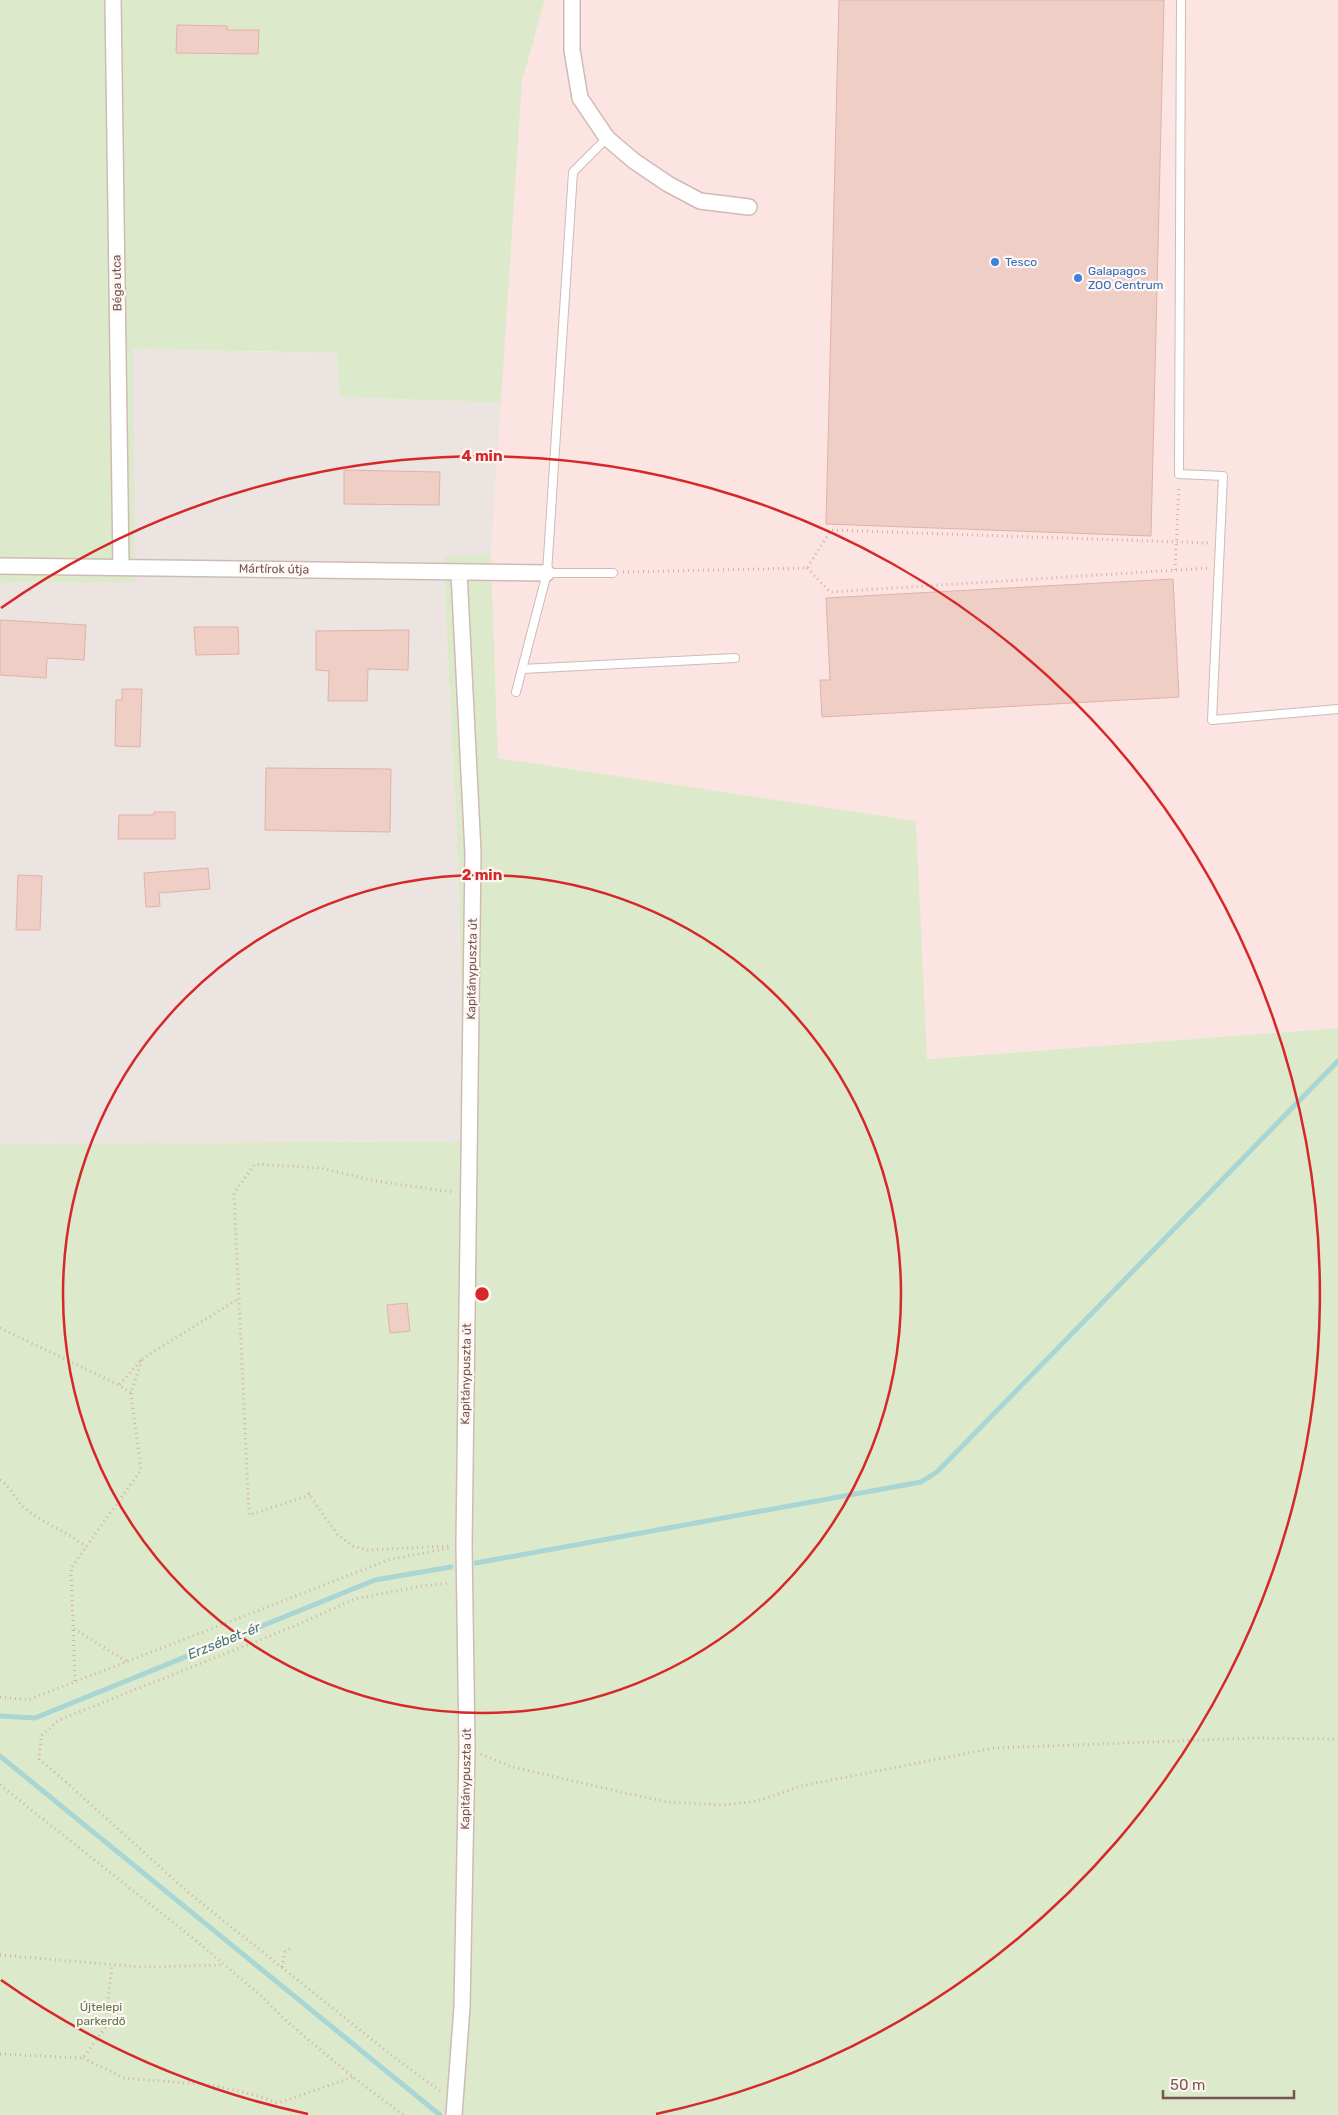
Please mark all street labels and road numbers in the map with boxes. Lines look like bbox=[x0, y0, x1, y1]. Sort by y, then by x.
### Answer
street label: Béga utca bbox=[110, 255, 124, 311]
street label: Mártírok útja bbox=[239, 561, 309, 577]
street label: Kapitánypuszta út bbox=[464, 918, 480, 1020]
street label: Kapitánypuszta út bbox=[458, 1323, 474, 1425]
street label: Kapitánypuszta út bbox=[458, 1728, 474, 1830]

